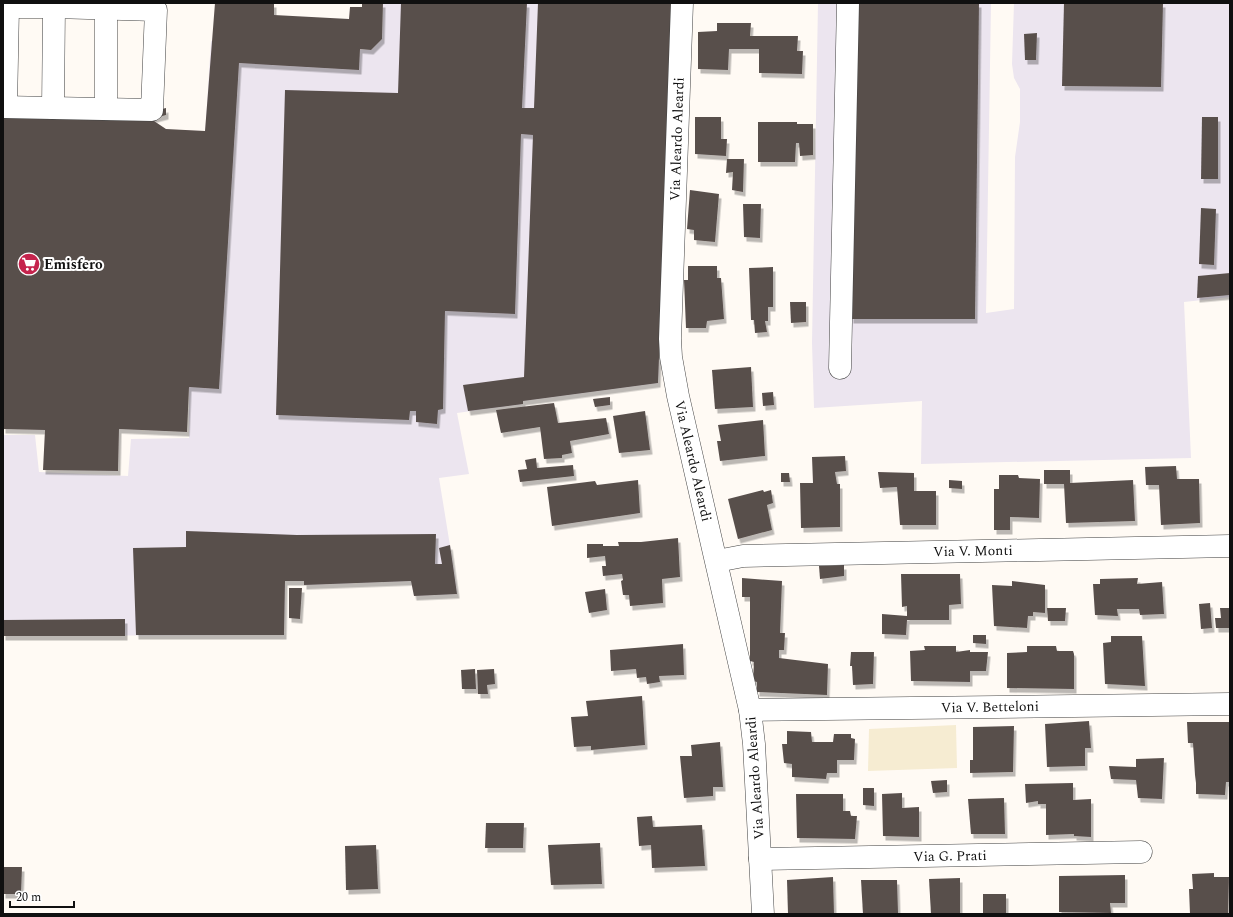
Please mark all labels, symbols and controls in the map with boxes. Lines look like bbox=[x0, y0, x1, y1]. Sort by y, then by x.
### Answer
street label: Via Aleardo Aleardi bbox=[664, 77, 690, 201]
supermarket icon: Emisfero bbox=[16, 251, 42, 277]
place label: Emisfero bbox=[44, 254, 103, 275]
street label: Via Aleardo Aleardi bbox=[669, 398, 717, 524]
street label: Via V. Monti bbox=[933, 540, 1013, 562]
street label: Via V. Betteloni bbox=[941, 696, 1039, 718]
street label: Via Aleardo Aleardi bbox=[740, 716, 770, 840]
street label: Via G. Prati bbox=[913, 845, 987, 867]
scale bar bbox=[10, 883, 74, 909]
text: 20 m bbox=[16, 888, 41, 907]

